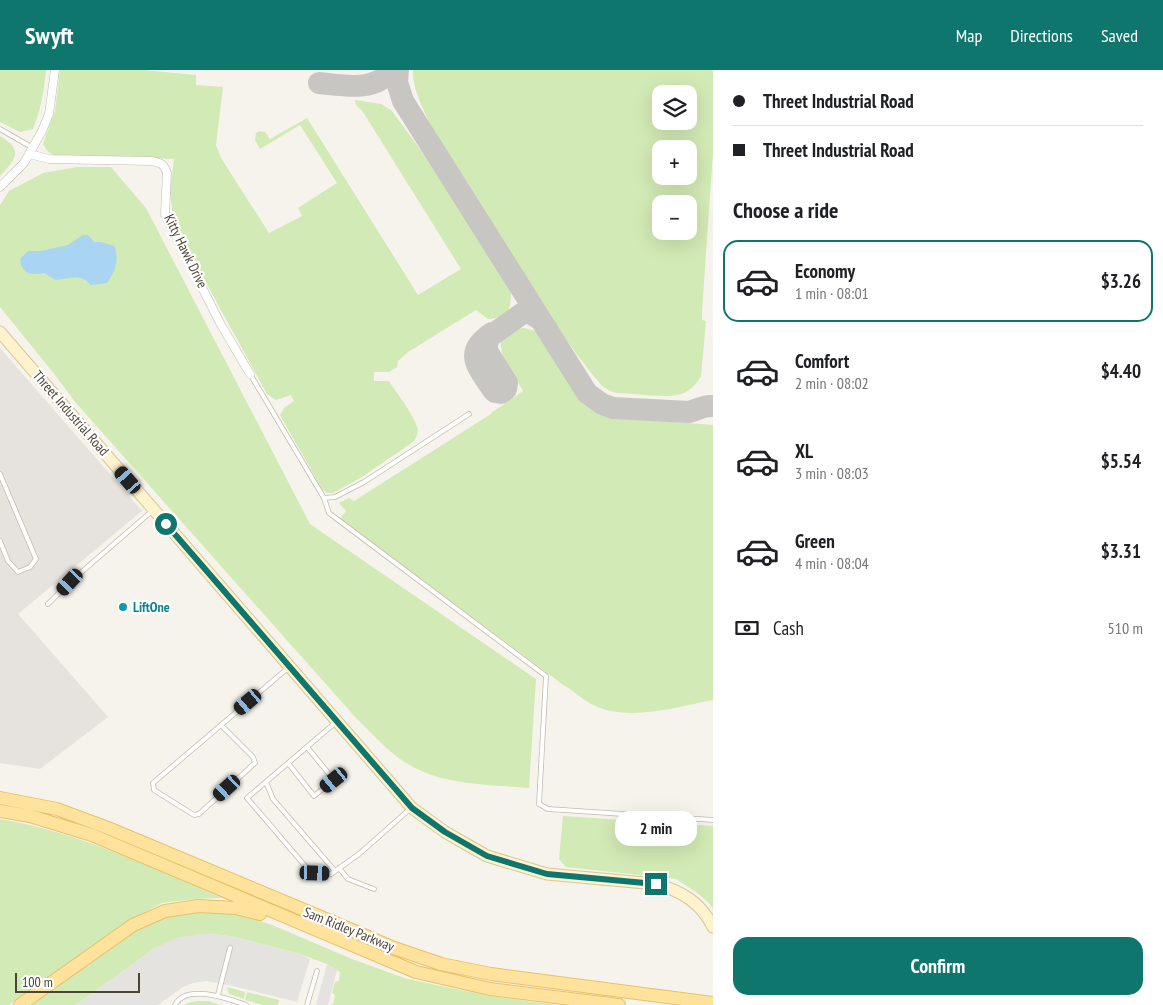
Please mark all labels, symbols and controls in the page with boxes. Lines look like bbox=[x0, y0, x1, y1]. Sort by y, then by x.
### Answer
text: Swyft bbox=[25, 20, 74, 51]
text: Map bbox=[956, 24, 982, 47]
text: Directions bbox=[1010, 24, 1073, 47]
text: Saved bbox=[1101, 24, 1138, 47]
map controls bbox=[652, 85, 697, 240]
button: layers bbox=[652, 85, 697, 130]
text: Threet Industrial Road bbox=[763, 89, 914, 113]
text: Threet Industrial Road bbox=[763, 138, 914, 162]
button: + bbox=[652, 140, 697, 185]
button: − bbox=[652, 195, 697, 240]
text: Choose a ride bbox=[733, 196, 838, 224]
street label: Kitty Hawk Drive bbox=[160, 211, 212, 291]
icon: car bbox=[735, 259, 780, 304]
text: Economy bbox=[795, 259, 855, 283]
text: $3.26 bbox=[1101, 269, 1141, 293]
text: 1 min · 08:01 bbox=[795, 283, 869, 303]
icon: car bbox=[735, 349, 780, 394]
text: Comfort bbox=[795, 349, 849, 373]
text: $4.40 bbox=[1101, 359, 1141, 383]
street label: Threet Industrial Road bbox=[29, 367, 113, 459]
text: 2 min · 08:02 bbox=[795, 373, 869, 393]
icon: car bbox=[735, 439, 780, 484]
text: XL bbox=[795, 439, 813, 463]
text: $5.54 bbox=[1101, 449, 1141, 473]
text: 3 min · 08:03 bbox=[795, 463, 869, 483]
car bbox=[112, 464, 143, 496]
route start bbox=[155, 513, 177, 535]
icon: car bbox=[735, 529, 780, 574]
text: Green bbox=[795, 529, 835, 553]
text: $3.31 bbox=[1101, 539, 1141, 563]
text: 4 min · 08:04 bbox=[795, 553, 869, 573]
car bbox=[54, 566, 85, 598]
place label: LiftOne bbox=[133, 598, 170, 616]
marker: LiftOne bbox=[117, 601, 129, 613]
icon: cash bbox=[733, 614, 761, 642]
text: Cash bbox=[773, 616, 804, 640]
text: 510 m bbox=[1108, 618, 1143, 638]
car bbox=[231, 687, 264, 717]
car bbox=[317, 765, 350, 795]
car bbox=[210, 772, 243, 804]
callout: 2 min bbox=[615, 812, 697, 846]
text: 2 min bbox=[640, 818, 672, 838]
car bbox=[299, 865, 330, 881]
route end bbox=[645, 873, 667, 895]
street label: Sam Ridley Parkway bbox=[301, 903, 398, 956]
button: Confirm bbox=[733, 937, 1143, 995]
scale bar bbox=[15, 970, 140, 993]
text: 100 m bbox=[22, 973, 53, 991]

